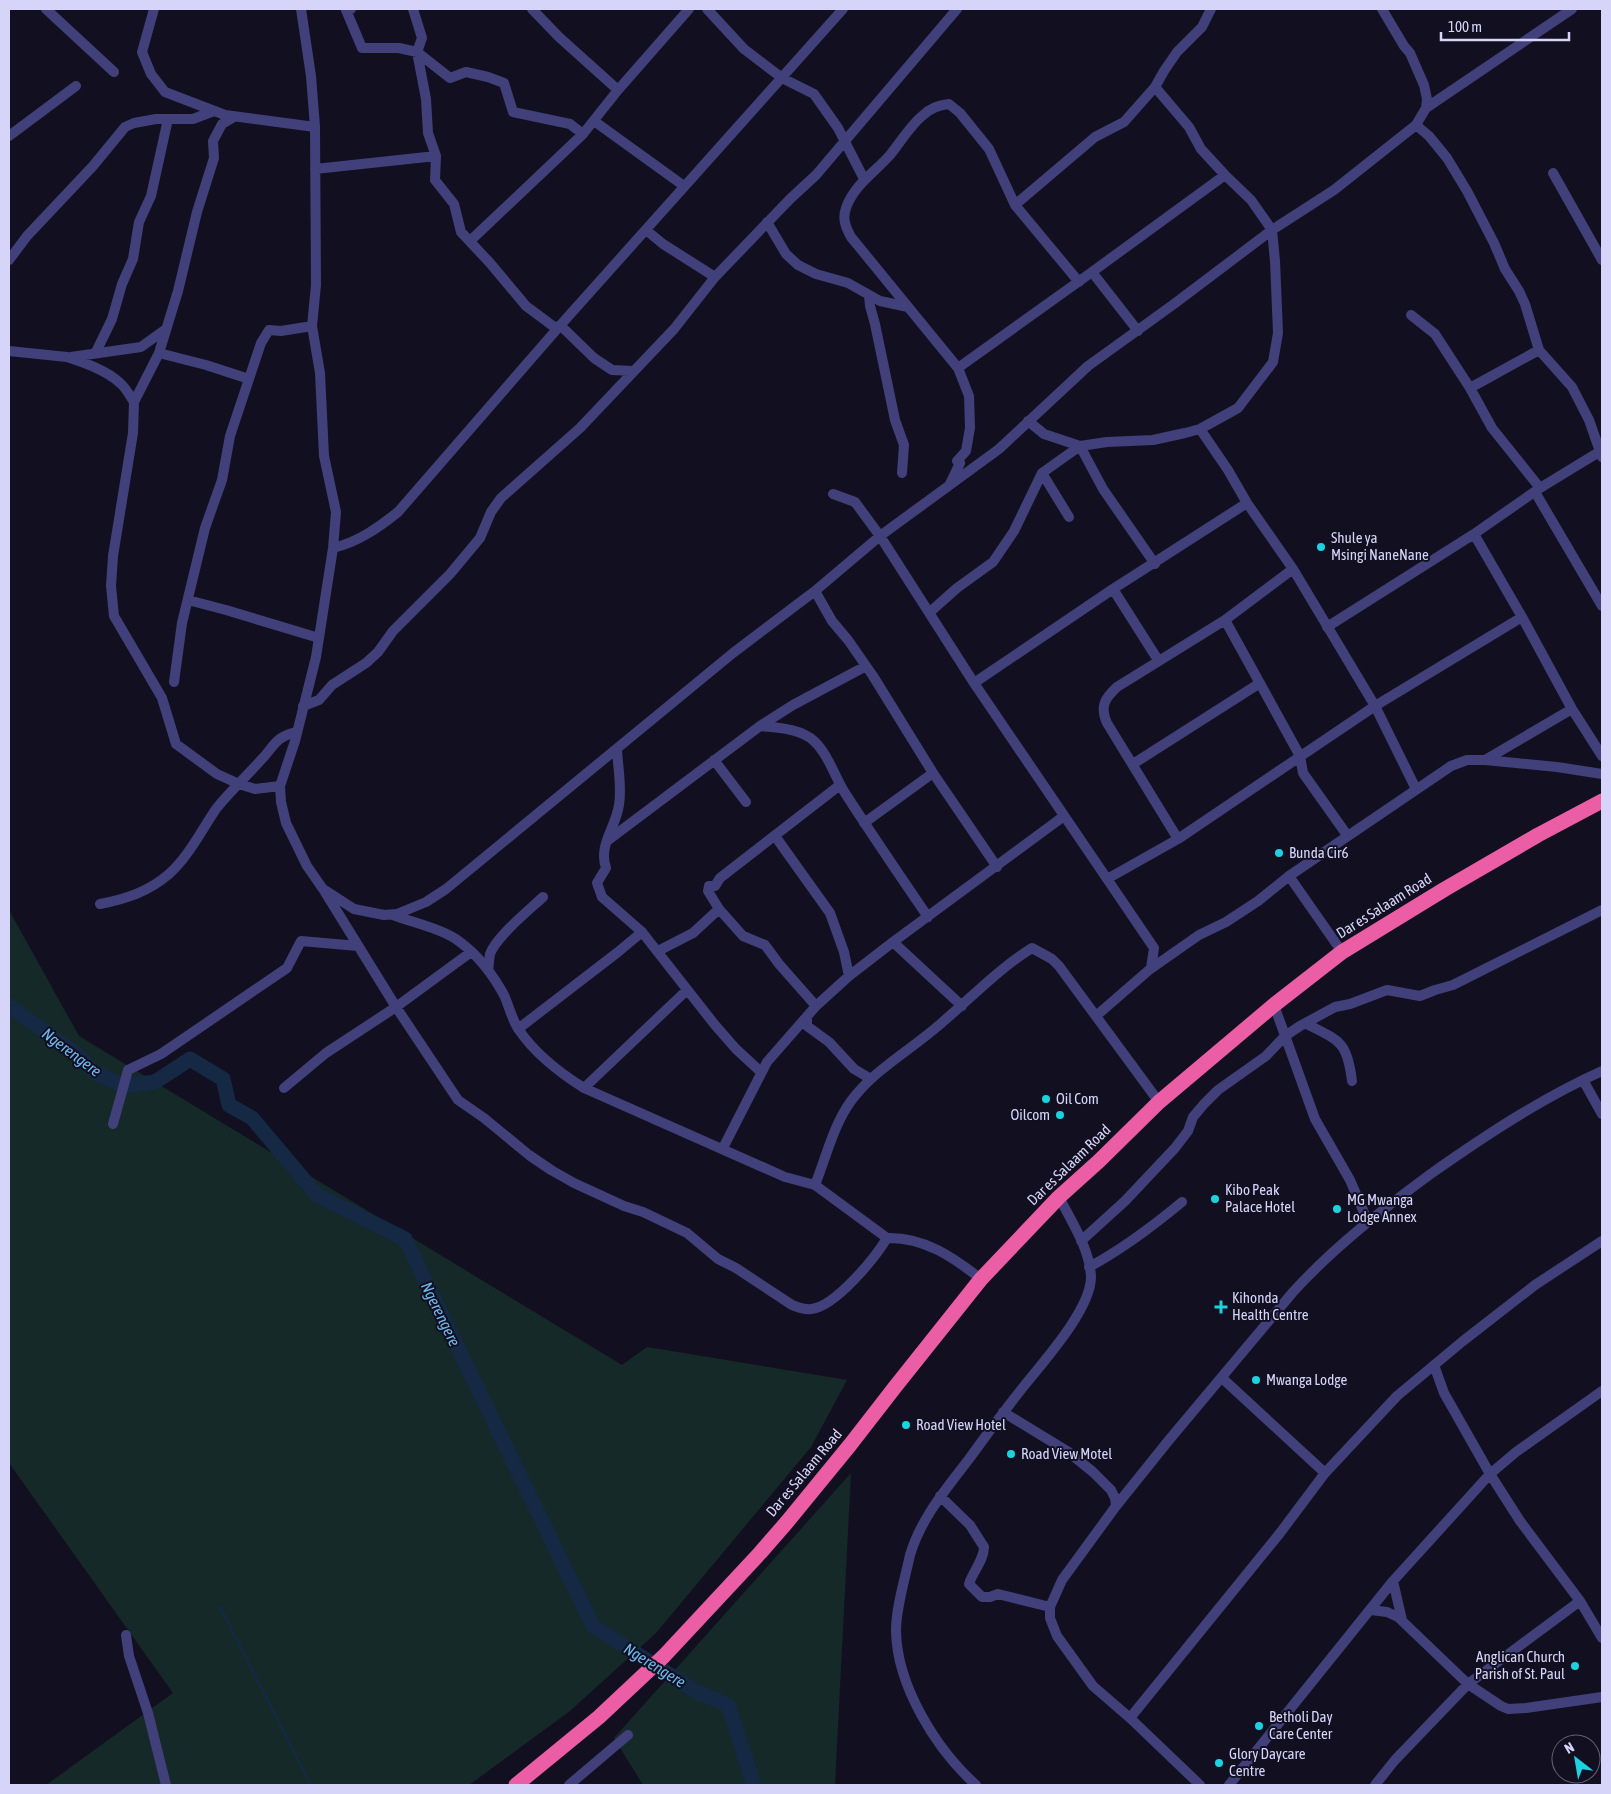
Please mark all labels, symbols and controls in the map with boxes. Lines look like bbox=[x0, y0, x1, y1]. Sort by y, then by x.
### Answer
scale bar bbox=[1441, 10, 1568, 42]
text: 100 m bbox=[1448, 18, 1482, 35]
place label: Shule ya Msingi NaneNane bbox=[1331, 529, 1429, 563]
marker: Shule ya Msingi NaneNane bbox=[1315, 541, 1327, 553]
place label: Bunda Cir6 bbox=[1289, 844, 1348, 861]
marker: Bunda Cir6 bbox=[1273, 847, 1285, 859]
street label: Dar es Salaam Road bbox=[1333, 870, 1434, 942]
water label: Ngerengere bbox=[38, 1024, 105, 1081]
place label: Oil Com bbox=[1056, 1090, 1099, 1107]
marker: Oil Com bbox=[1040, 1093, 1052, 1105]
place label: Oilcom bbox=[1011, 1106, 1050, 1123]
marker: Oilcom bbox=[1054, 1109, 1066, 1121]
street label: Dar es Salaam Road bbox=[1024, 1121, 1114, 1209]
place label: Kibo Peak Palace Hotel bbox=[1225, 1181, 1295, 1215]
place label: MG Mwanga Lodge Annex bbox=[1347, 1191, 1417, 1225]
marker: Kibo Peak Palace Hotel bbox=[1209, 1193, 1221, 1205]
marker: MG Mwanga Lodge Annex bbox=[1331, 1203, 1343, 1215]
water label: Ngerengere bbox=[417, 1279, 464, 1349]
place label: Kihonda Health Centre bbox=[1232, 1289, 1309, 1323]
marker: Kihonda Health Centre bbox=[1214, 1300, 1228, 1314]
place label: Mwanga Lodge bbox=[1266, 1371, 1347, 1388]
marker: Mwanga Lodge bbox=[1250, 1374, 1262, 1386]
place label: Road View Hotel bbox=[916, 1416, 1006, 1433]
marker: Road View Hotel bbox=[900, 1419, 912, 1431]
street label: Dar es Salaam Road bbox=[762, 1426, 845, 1520]
place label: Road View Motel bbox=[1021, 1445, 1112, 1462]
marker: Road View Motel bbox=[1005, 1448, 1017, 1460]
water label: Ngerengere bbox=[620, 1639, 689, 1692]
place label: Anglican Church Parish of St. Paul bbox=[1475, 1648, 1565, 1682]
marker: Anglican Church Parish of St. Paul bbox=[1569, 1660, 1581, 1672]
place label: Betholi Day Care Center bbox=[1269, 1708, 1333, 1742]
marker: Betholi Day Care Center bbox=[1253, 1720, 1265, 1732]
north arrow bbox=[1551, 1734, 1601, 1784]
text: N bbox=[1562, 1739, 1577, 1757]
place label: Glory Daycare Centre bbox=[1229, 1745, 1306, 1779]
marker: Glory Daycare Centre bbox=[1213, 1757, 1225, 1769]

